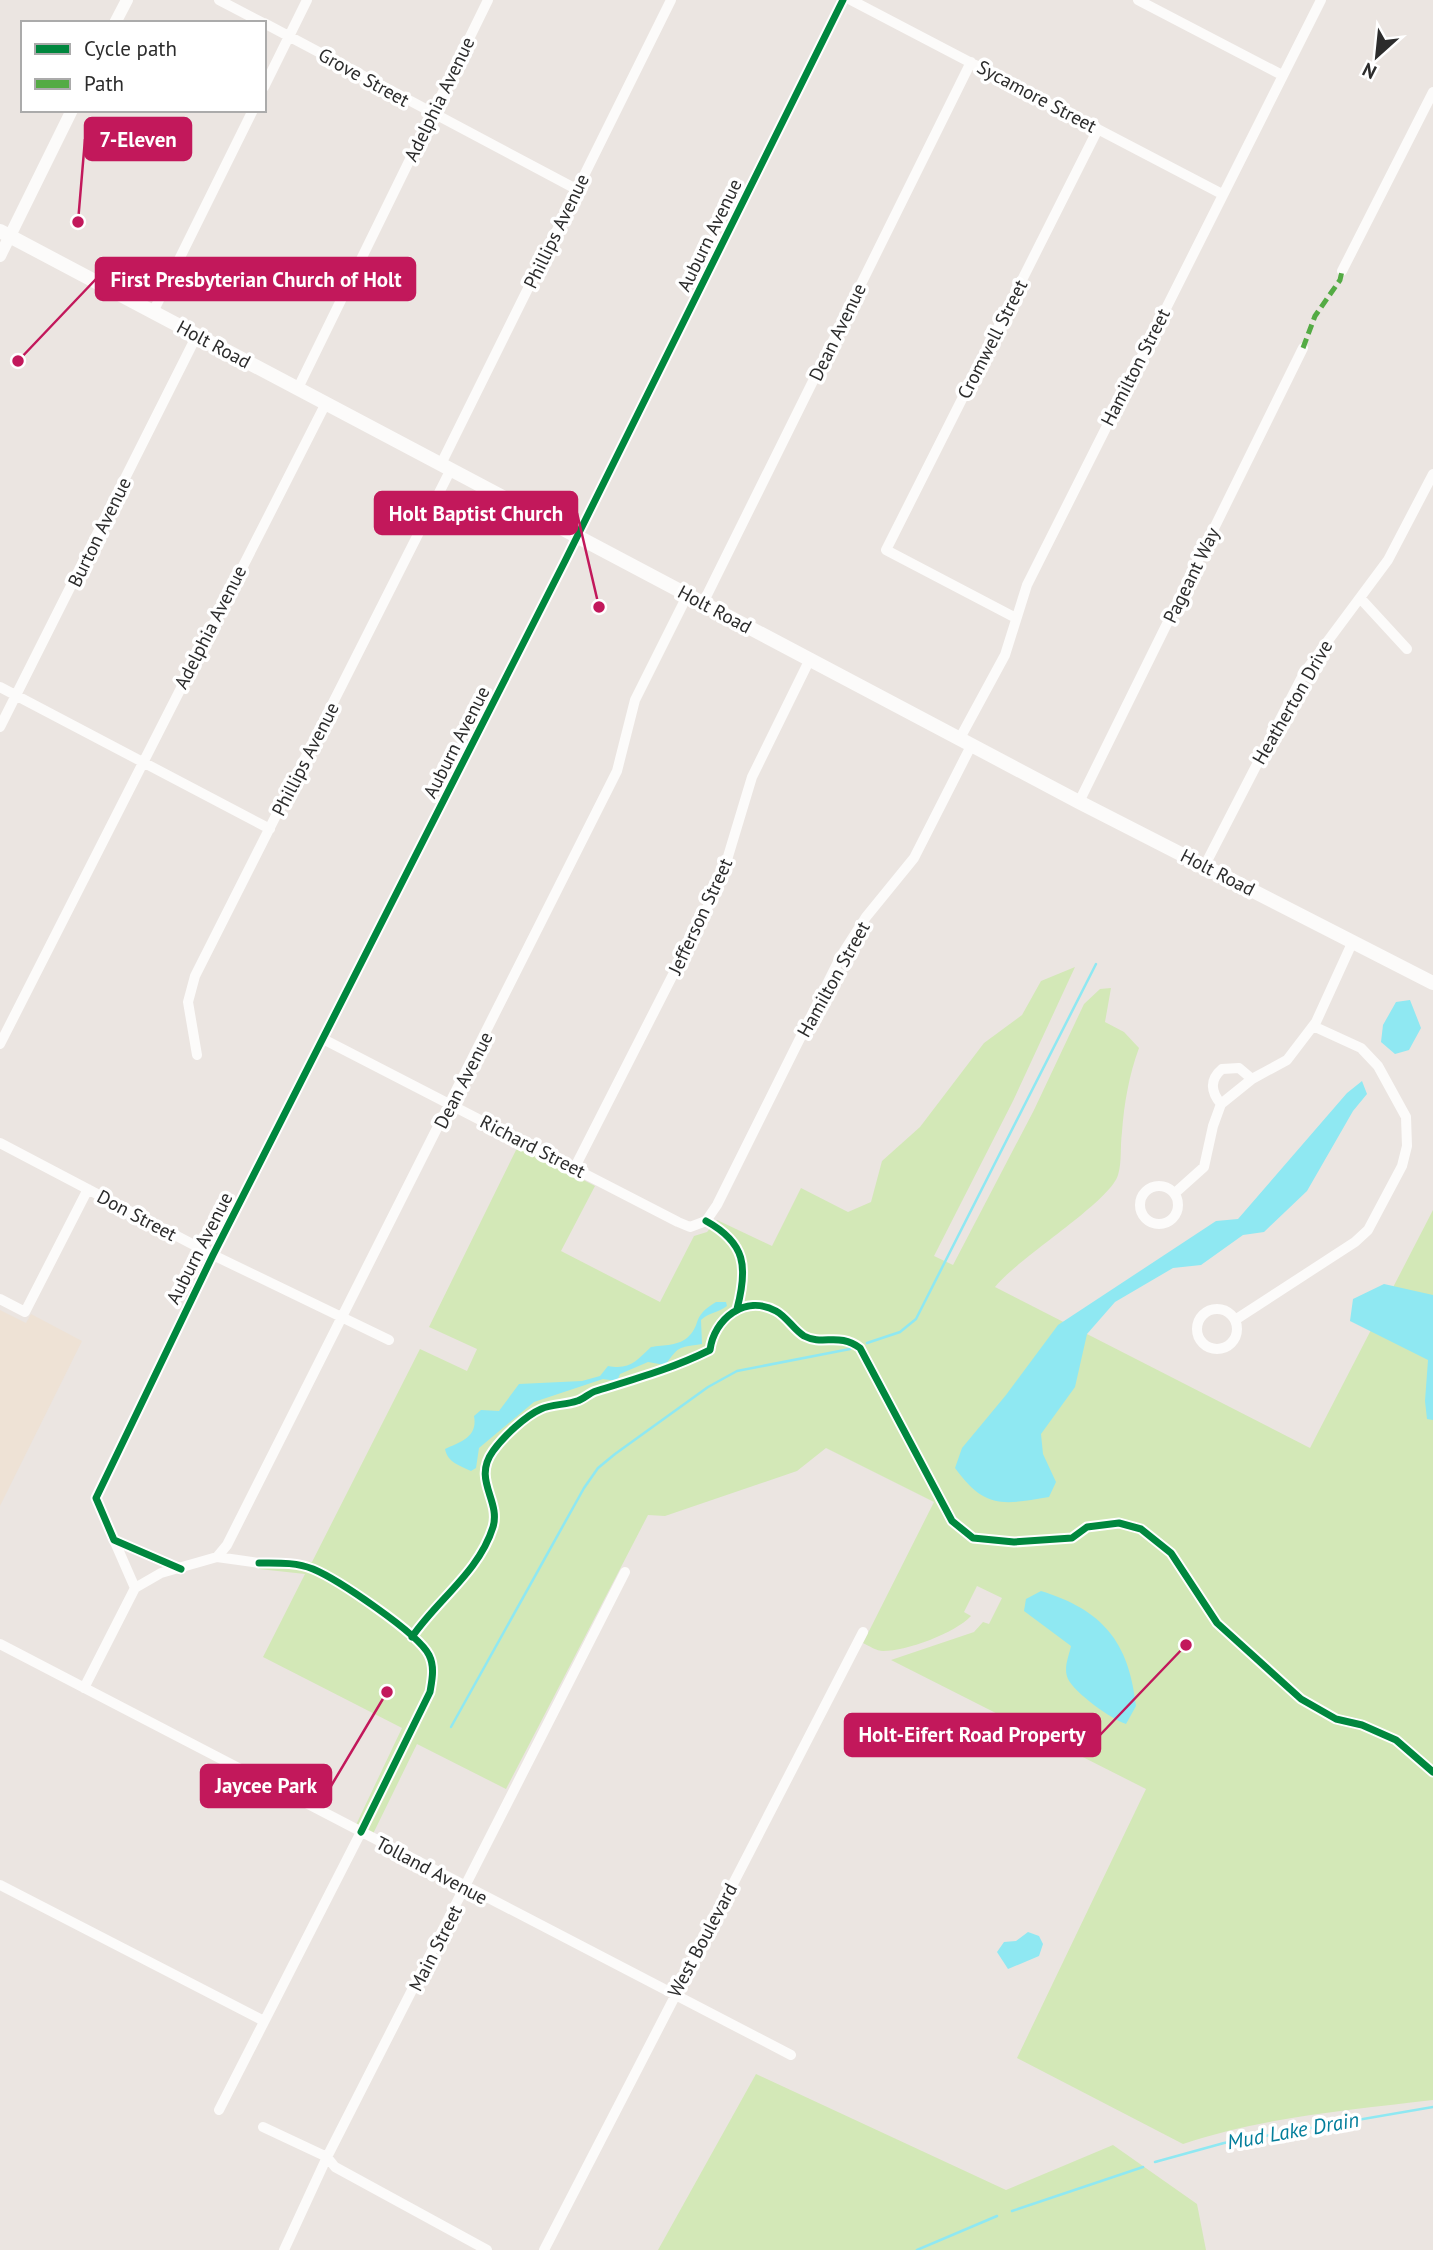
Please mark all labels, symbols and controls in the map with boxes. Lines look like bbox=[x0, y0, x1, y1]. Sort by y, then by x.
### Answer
legend bbox=[21, 21, 266, 112]
north arrow bbox=[1342, 21, 1412, 91]
street label: Adelphia Avenue bbox=[399, 33, 479, 165]
text: Cycle path bbox=[84, 35, 177, 62]
street label: Grove Street bbox=[314, 42, 414, 112]
street label: Sycamore Street bbox=[973, 54, 1101, 138]
text: N bbox=[1358, 58, 1380, 85]
text: Path bbox=[84, 70, 124, 97]
callout: 7-Eleven bbox=[85, 118, 191, 160]
text: 7-Eleven bbox=[99, 126, 177, 153]
street label: Phillips Avenue bbox=[518, 170, 594, 292]
street label: Auburn Avenue bbox=[671, 175, 747, 295]
callout: First Presbyterian Church of Holt bbox=[96, 258, 415, 300]
text: First Presbyterian Church of Holt bbox=[110, 266, 402, 293]
street label: Cromwell Street bbox=[952, 275, 1033, 403]
street label: Dean Avenue bbox=[803, 279, 871, 385]
street label: Hamilton Street bbox=[1095, 304, 1175, 430]
street label: Holt Road bbox=[173, 315, 255, 373]
street label: Burton Avenue bbox=[62, 473, 136, 591]
callout: Holt Baptist Church bbox=[375, 492, 577, 534]
text: Holt Baptist Church bbox=[389, 500, 563, 527]
street label: Pageant Way bbox=[1158, 523, 1225, 627]
street label: Adelphia Avenue bbox=[169, 561, 251, 693]
street label: Holt Road bbox=[674, 580, 756, 638]
street label: Heatherton Drive bbox=[1247, 635, 1337, 769]
street label: Auburn Avenue bbox=[417, 682, 495, 802]
street label: Phillips Avenue bbox=[266, 698, 344, 820]
street label: Holt Road bbox=[1177, 843, 1259, 901]
street label: Jefferson Street bbox=[662, 854, 738, 979]
street label: Hamilton Street bbox=[791, 916, 875, 1041]
street label: Dean Avenue bbox=[428, 1027, 498, 1133]
street label: Richard Street bbox=[476, 1109, 590, 1183]
street label: Don Street bbox=[93, 1184, 181, 1246]
street label: Auburn Avenue bbox=[160, 1188, 238, 1308]
callout: Holt-Eifert Road Property bbox=[845, 1714, 1100, 1756]
text: Holt-Eifert Road Property bbox=[858, 1721, 1087, 1748]
callout: Jaycee Park bbox=[201, 1765, 331, 1807]
text: Jaycee Park bbox=[214, 1772, 318, 1799]
street label: Tolland Avenue bbox=[372, 1830, 492, 1910]
street label: West Boulevard bbox=[662, 1879, 742, 2001]
street label: Main Street bbox=[403, 1900, 467, 1995]
water label: Mud Lake Drain bbox=[1225, 2106, 1361, 2155]

